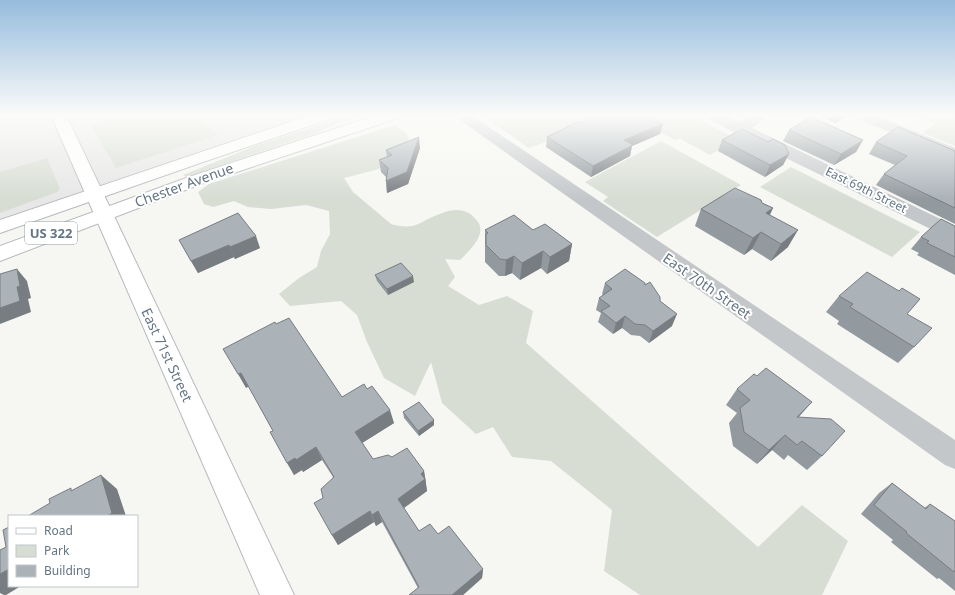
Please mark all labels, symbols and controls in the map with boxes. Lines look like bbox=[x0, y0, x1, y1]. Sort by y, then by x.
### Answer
street label: Chester Avenue bbox=[132, 158, 236, 211]
street label: East 69th Street bbox=[823, 162, 910, 217]
road number: US 322 bbox=[25, 222, 77, 244]
street label: East 70th Street bbox=[659, 248, 755, 323]
street label: East 71st Street bbox=[137, 305, 198, 405]
legend bbox=[8, 515, 138, 587]
text: Road bbox=[44, 522, 73, 539]
text: Park bbox=[44, 542, 70, 559]
text: Building bbox=[44, 562, 91, 579]

